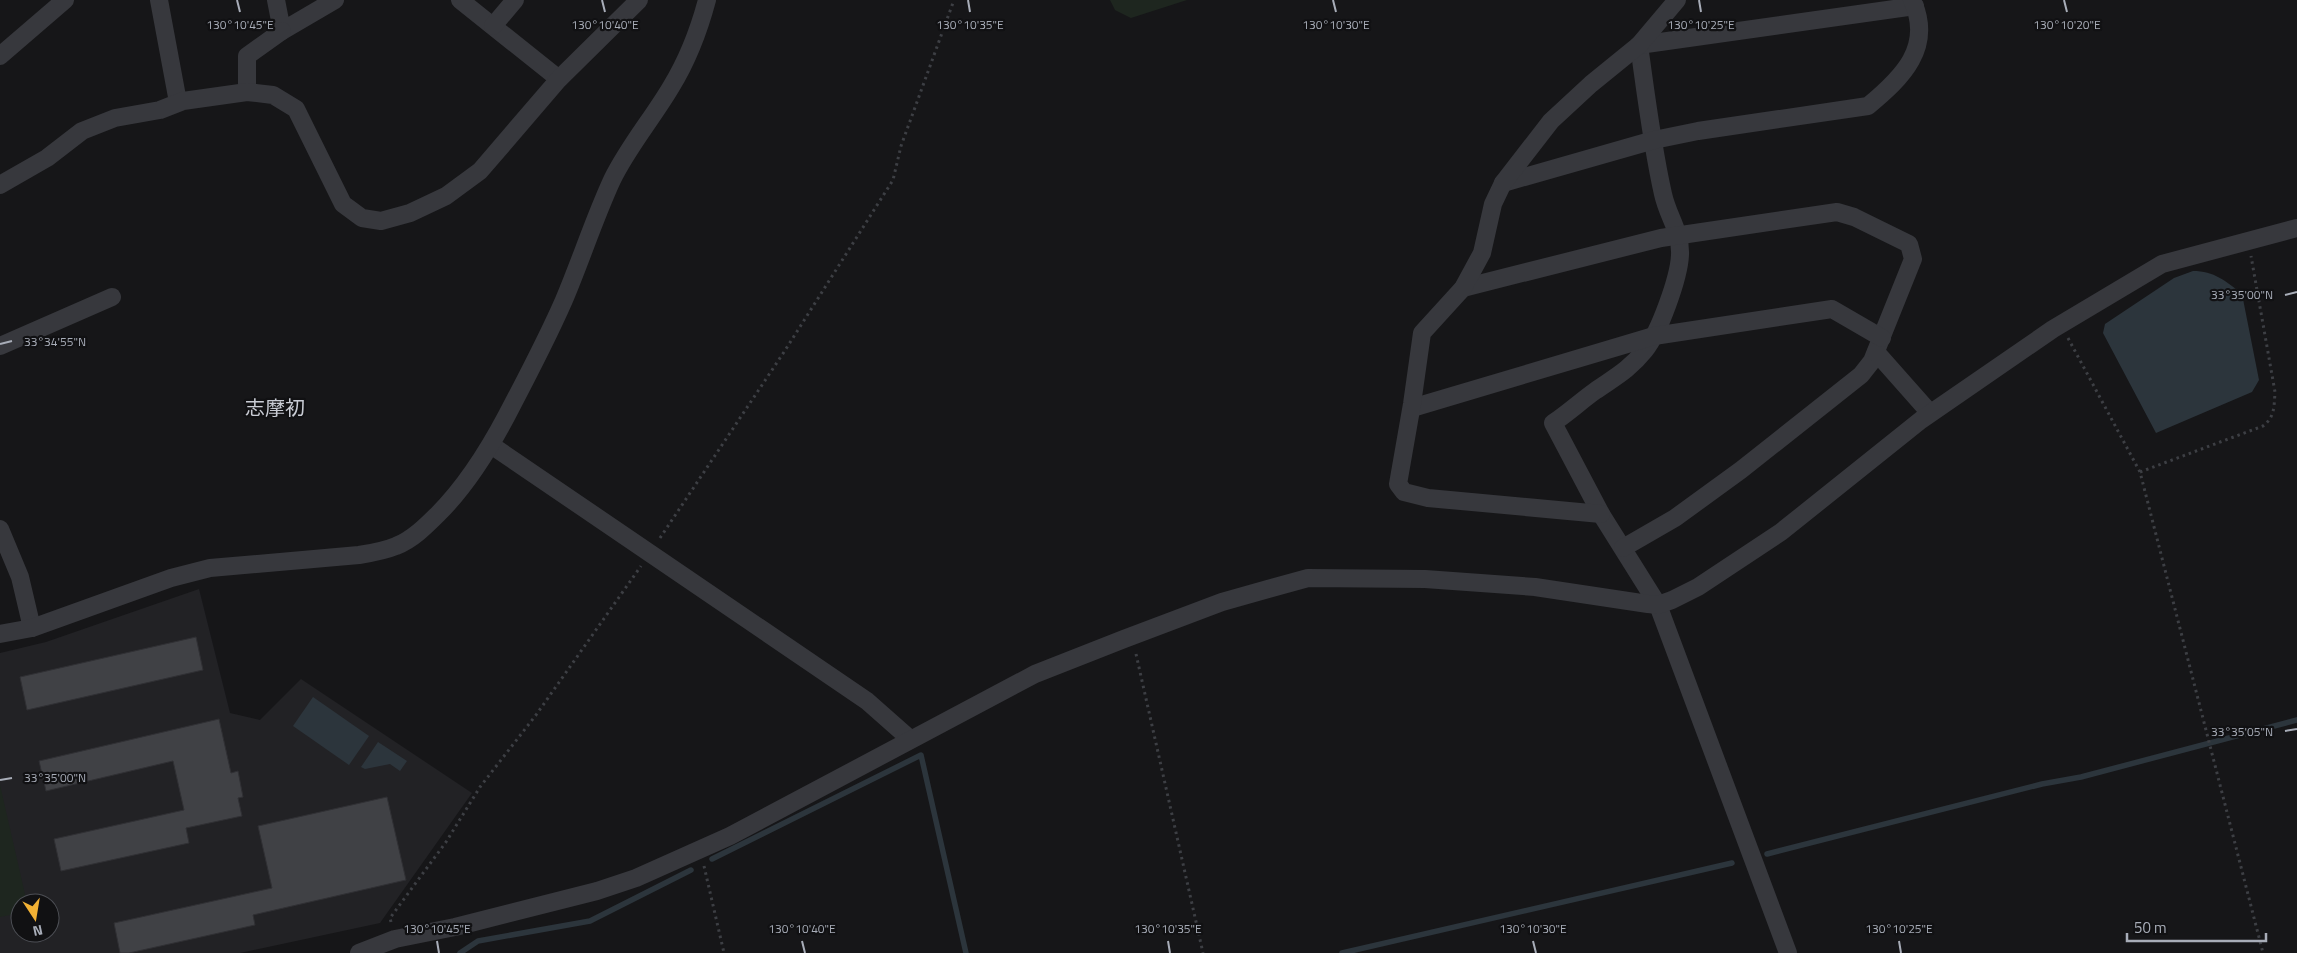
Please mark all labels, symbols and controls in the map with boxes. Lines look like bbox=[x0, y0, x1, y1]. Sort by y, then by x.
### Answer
text: 130°10'45"E bbox=[206, 15, 274, 34]
text: 130°10'40"E bbox=[571, 15, 639, 34]
text: 130°10'35"E bbox=[936, 15, 1004, 34]
text: 130°10'30"E bbox=[1302, 15, 1370, 34]
text: 130°10'25"E bbox=[1667, 15, 1735, 34]
text: 130°10'20"E bbox=[2033, 15, 2101, 34]
text: 33°35'00"N bbox=[2211, 285, 2273, 304]
text: 33°34'55"N bbox=[24, 332, 86, 351]
district label: 志摩初 bbox=[245, 392, 305, 423]
text: 33°35'05"N bbox=[2211, 722, 2273, 741]
text: 33°35'00"N bbox=[24, 768, 86, 787]
north arrow bbox=[10, 893, 60, 943]
scale bar bbox=[2127, 910, 2266, 942]
text: 50 m bbox=[2134, 916, 2167, 939]
text: 130°10'45"E bbox=[403, 919, 471, 938]
text: 130°10'40"E bbox=[768, 919, 836, 938]
text: 130°10'35"E bbox=[1134, 919, 1202, 938]
text: 130°10'30"E bbox=[1499, 919, 1567, 938]
text: 130°10'25"E bbox=[1865, 919, 1933, 938]
text: N bbox=[31, 920, 45, 942]

